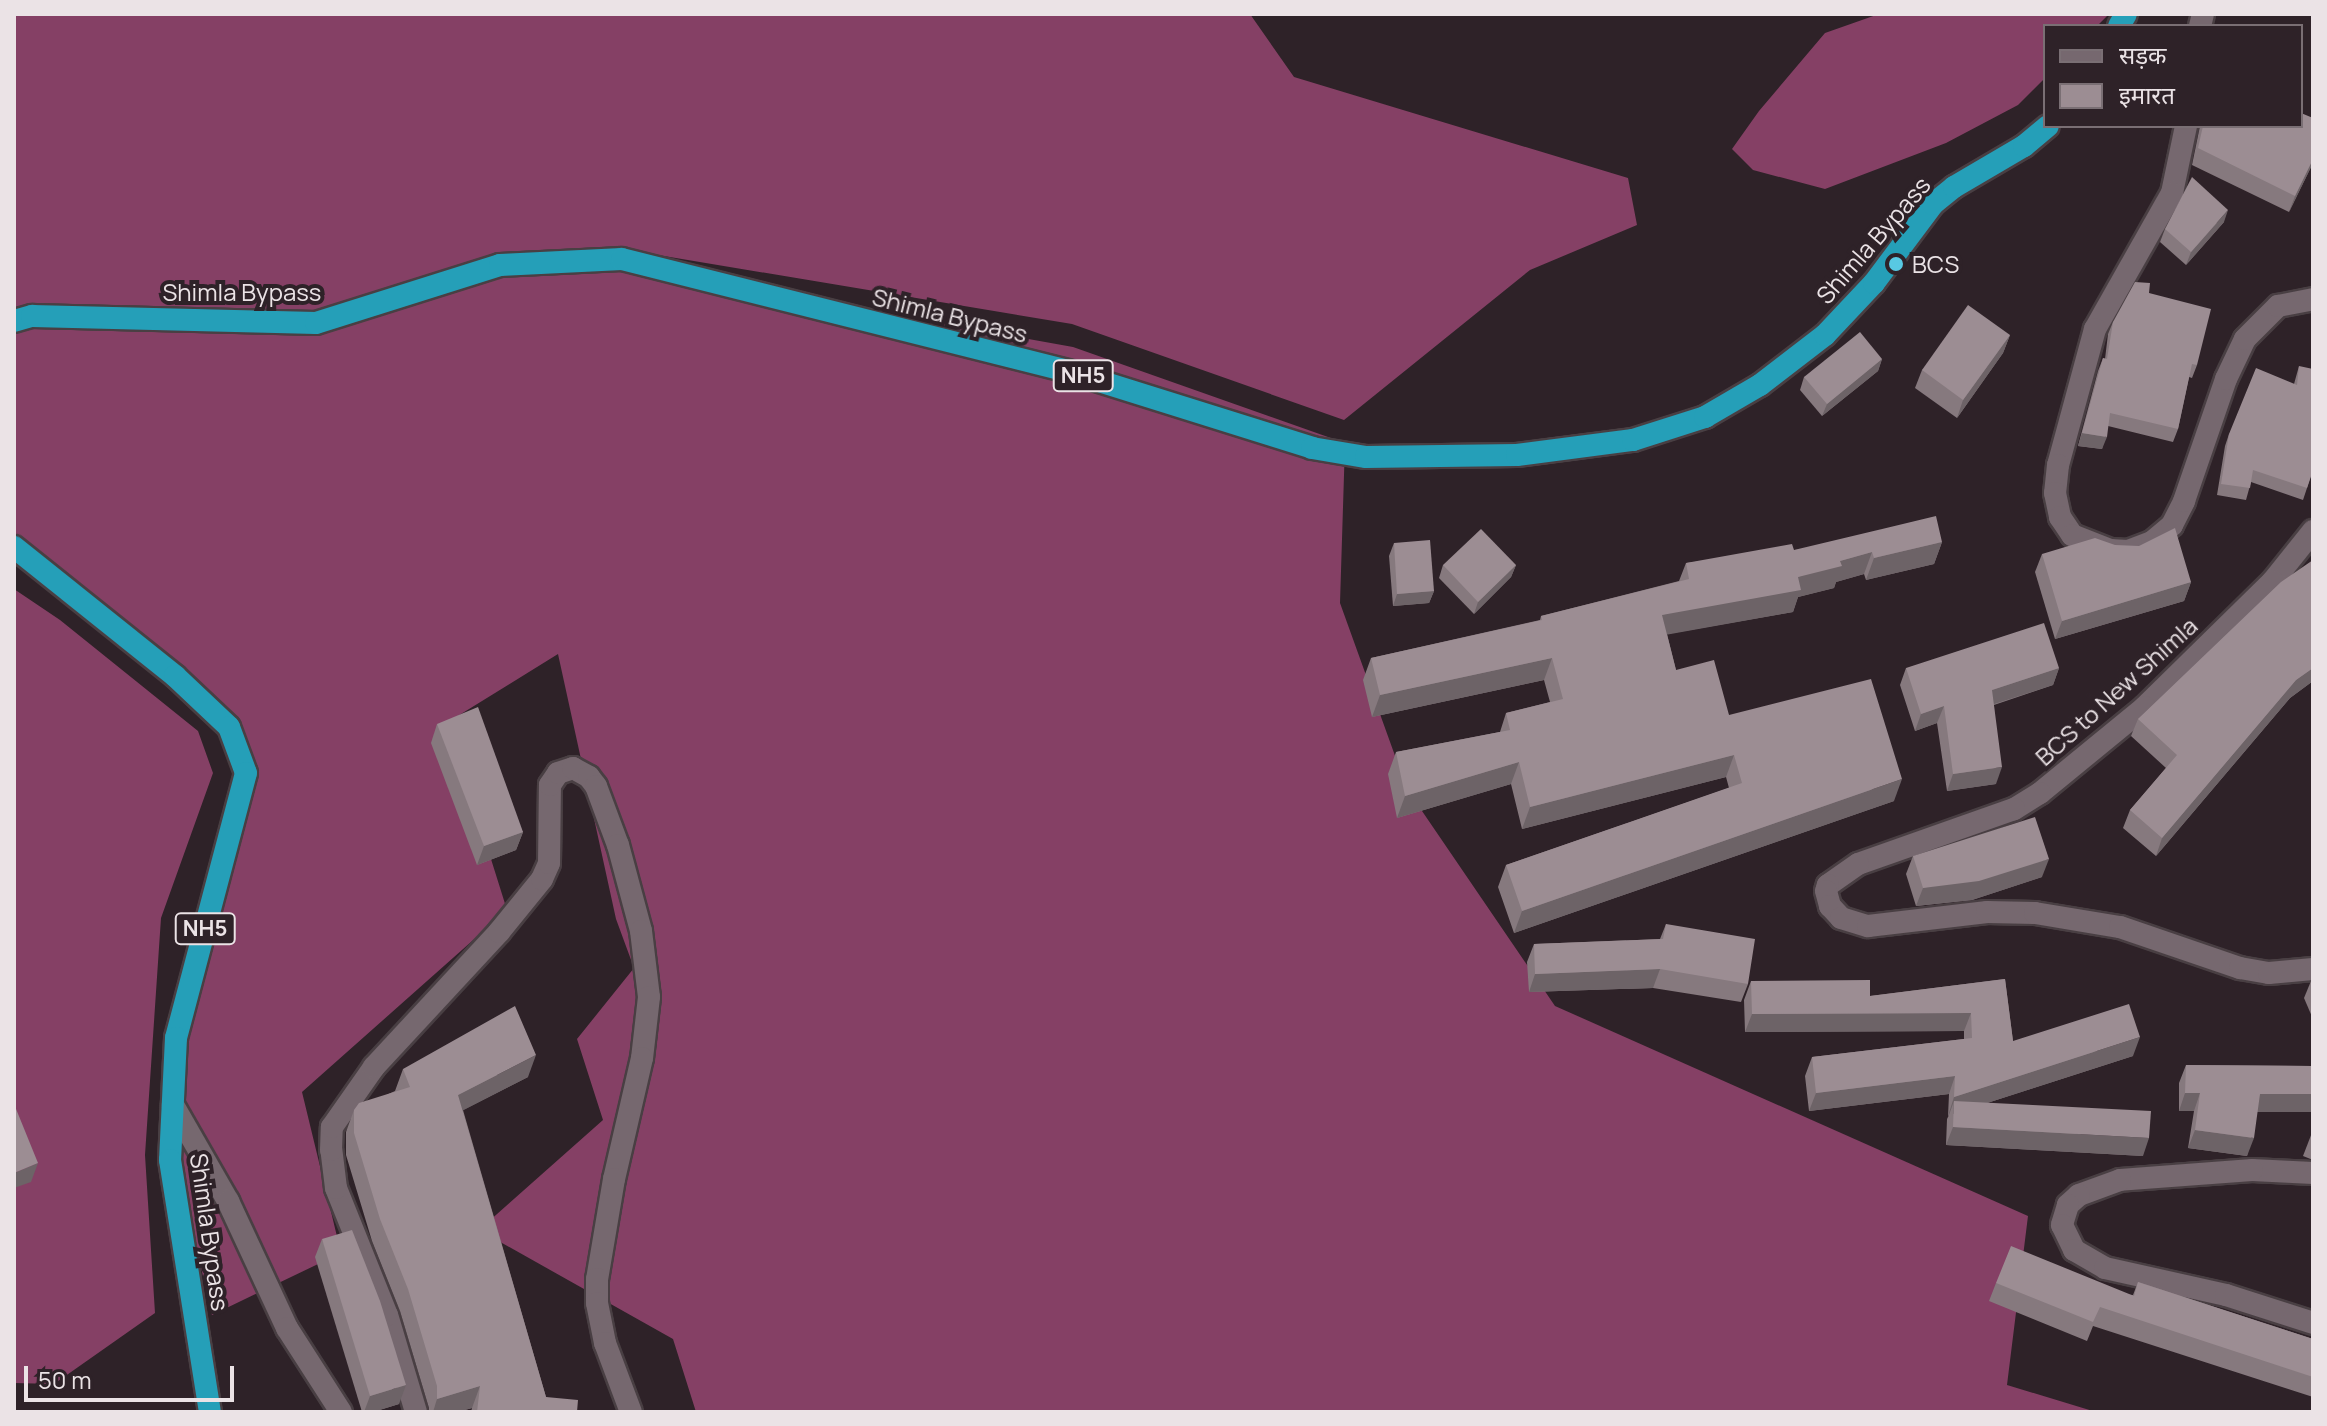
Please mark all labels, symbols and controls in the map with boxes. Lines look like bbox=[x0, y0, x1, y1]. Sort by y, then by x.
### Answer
legend bbox=[2043, 24, 2303, 128]
text: सड़क bbox=[2119, 38, 2167, 71]
text: इमारत bbox=[2119, 78, 2175, 111]
street label: Shimla Bypass bbox=[1810, 171, 1936, 309]
place label: BCS bbox=[1912, 250, 1959, 278]
marker: BCS bbox=[1887, 255, 1905, 273]
street label: Shimla Bypass bbox=[163, 278, 321, 306]
street label: Shimla Bypass bbox=[869, 282, 1031, 348]
road number: NH5 bbox=[1051, 358, 1115, 394]
street label: BCS to New Shimla bbox=[2029, 611, 2203, 771]
road number: NH5 bbox=[173, 911, 237, 947]
street label: Shimla Bypass bbox=[185, 1151, 235, 1313]
scale bar bbox=[28, 1350, 238, 1400]
text: 50 m bbox=[38, 1363, 92, 1396]

